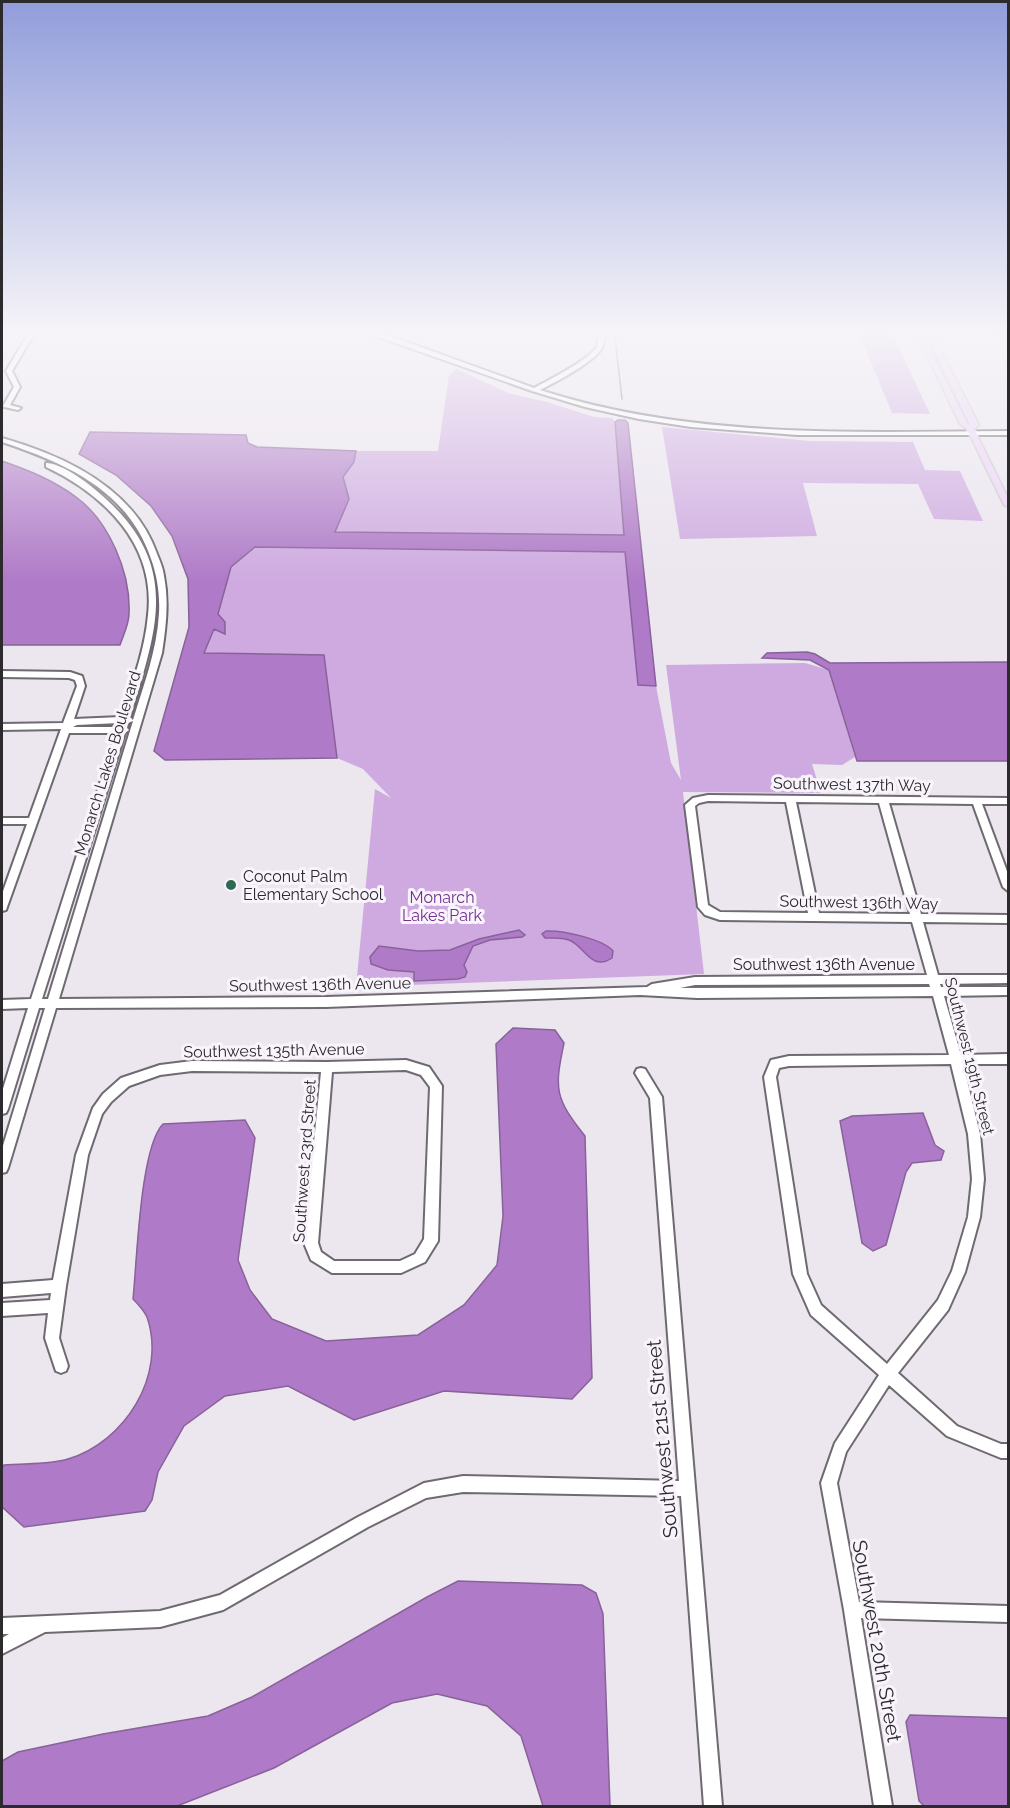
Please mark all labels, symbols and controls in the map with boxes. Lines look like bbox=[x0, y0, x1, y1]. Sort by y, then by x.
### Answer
street label: Monarch Lakes Boulevard bbox=[70, 669, 145, 858]
street label: Southwest 137th Way bbox=[773, 774, 931, 795]
place label: Coconut Palm Elementary School bbox=[243, 867, 384, 904]
marker: Coconut Palm Elementary School bbox=[224, 878, 238, 892]
park label: Monarch Lakes Park bbox=[402, 888, 483, 925]
street label: Southwest 136th Way bbox=[779, 892, 939, 913]
street label: Southwest 136th Avenue bbox=[733, 955, 915, 974]
street label: Southwest 136th Avenue bbox=[229, 973, 411, 996]
street label: Southwest 19th Street bbox=[941, 975, 998, 1138]
street label: Southwest 135th Avenue bbox=[183, 1039, 365, 1062]
street label: Southwest 23rd Street bbox=[289, 1078, 320, 1243]
street label: Southwest 21st Street bbox=[641, 1339, 683, 1539]
street label: Southwest 20th Street bbox=[847, 1538, 907, 1744]

